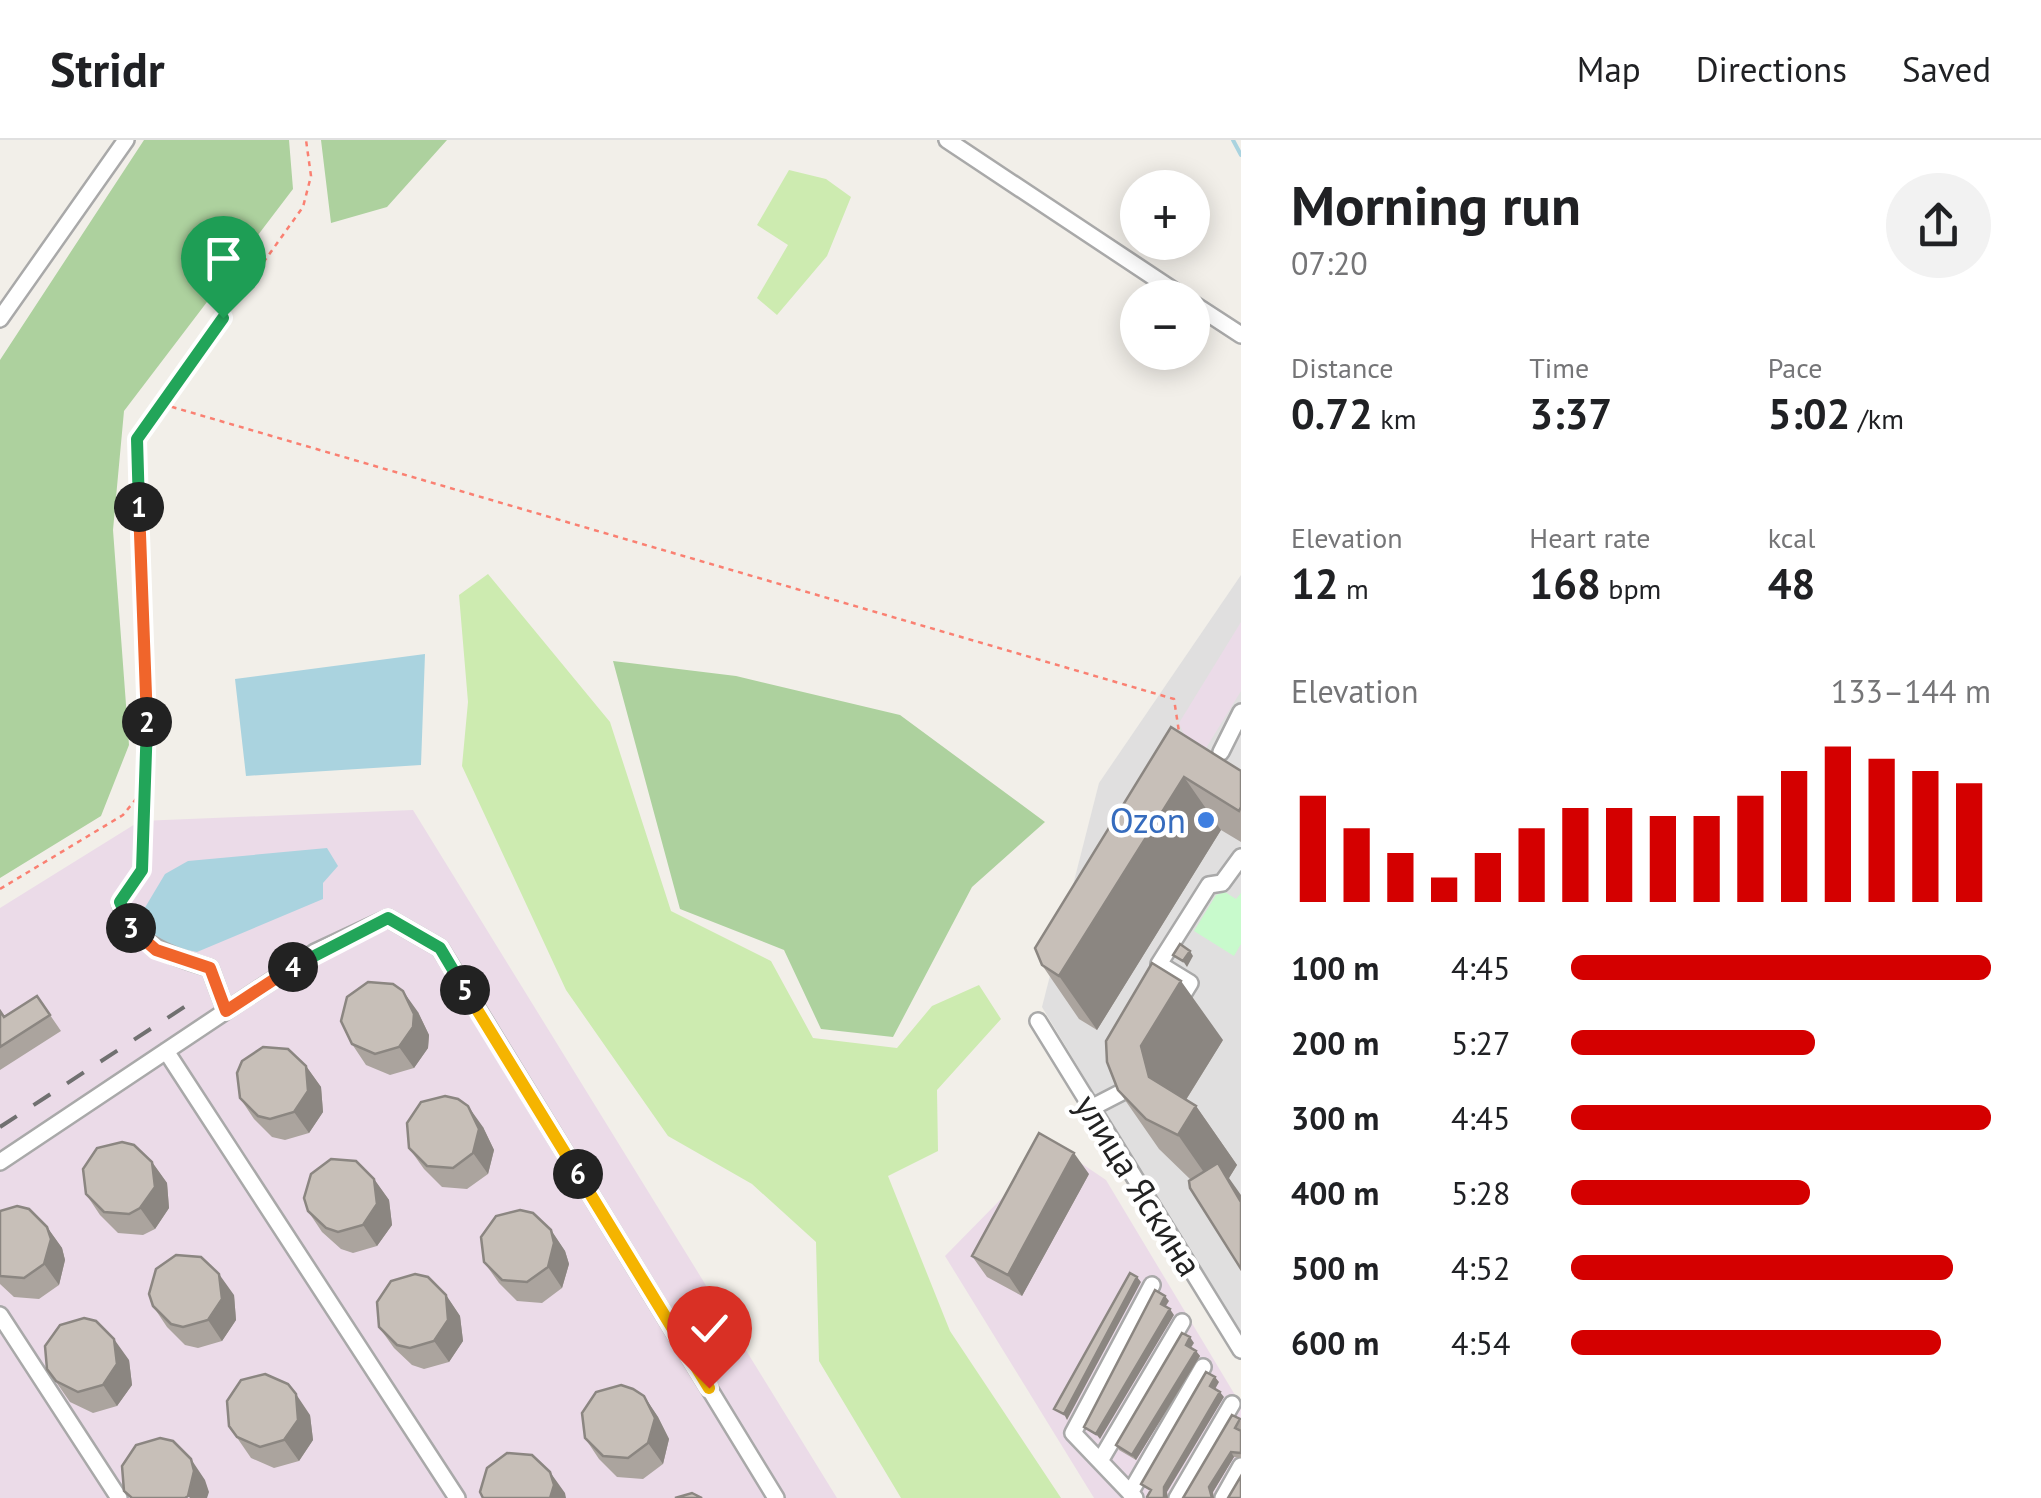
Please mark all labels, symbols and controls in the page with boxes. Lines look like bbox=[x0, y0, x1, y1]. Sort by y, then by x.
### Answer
text: Stridr bbox=[50, 38, 165, 100]
text: Map bbox=[1577, 46, 1641, 92]
text: Directions bbox=[1696, 46, 1847, 92]
text: Saved bbox=[1902, 46, 1991, 92]
text: Morning run bbox=[1291, 169, 1581, 240]
map controls bbox=[1120, 170, 1210, 370]
button: + bbox=[1120, 170, 1210, 260]
button: share bbox=[1886, 173, 1991, 278]
pin bbox=[181, 216, 266, 319]
icon: arrive bbox=[196, 231, 251, 286]
text: 07:20 bbox=[1291, 242, 1368, 284]
button: − bbox=[1120, 280, 1210, 370]
text: Distance bbox=[1291, 349, 1394, 386]
text: Time bbox=[1529, 349, 1589, 386]
text: Pace bbox=[1768, 349, 1822, 386]
text: 0.72 bbox=[1291, 386, 1373, 441]
text: 3:37 bbox=[1529, 386, 1612, 441]
text: 5:02 bbox=[1768, 386, 1850, 441]
text: km bbox=[1373, 400, 1416, 437]
text: /km bbox=[1850, 400, 1904, 437]
pin: 1 bbox=[114, 482, 164, 532]
text: 1 bbox=[131, 488, 147, 525]
text: Elevation bbox=[1291, 519, 1403, 556]
text: Heart rate bbox=[1529, 519, 1650, 556]
text: kcal bbox=[1768, 519, 1815, 556]
text: 12 bbox=[1291, 556, 1339, 611]
text: 168 bbox=[1529, 556, 1601, 611]
text: 48 bbox=[1768, 556, 1815, 611]
text: m bbox=[1339, 570, 1369, 607]
text: bpm bbox=[1601, 570, 1661, 607]
text: Elevation bbox=[1291, 670, 1418, 712]
text: 133–144 m bbox=[1831, 670, 1991, 712]
pin: 2 bbox=[122, 697, 172, 747]
text: 2 bbox=[139, 703, 155, 740]
place label: Ozon bbox=[1110, 797, 1186, 843]
marker: Ozon bbox=[1195, 809, 1217, 831]
pin: 3 bbox=[106, 903, 156, 953]
text: 3 bbox=[123, 909, 139, 946]
pin: 4 bbox=[268, 942, 318, 992]
text: 100 m bbox=[1291, 947, 1379, 989]
text: 4:45 bbox=[1451, 947, 1510, 989]
text: 4 bbox=[285, 948, 301, 985]
pin: 5 bbox=[440, 965, 490, 1015]
text: 5 bbox=[457, 971, 473, 1008]
text: 200 m bbox=[1291, 1022, 1379, 1064]
text: 5:27 bbox=[1451, 1022, 1510, 1064]
street label: улица Яскина bbox=[1065, 1085, 1213, 1285]
text: 300 m bbox=[1291, 1097, 1379, 1139]
text: 4:45 bbox=[1451, 1097, 1510, 1139]
pin: 6 bbox=[553, 1149, 603, 1199]
text: 6 bbox=[570, 1155, 586, 1192]
text: 400 m bbox=[1291, 1172, 1379, 1214]
text: 5:28 bbox=[1451, 1172, 1510, 1214]
text: 500 m bbox=[1291, 1247, 1379, 1289]
text: 4:52 bbox=[1451, 1247, 1510, 1289]
pin bbox=[667, 1286, 752, 1389]
icon: check bbox=[682, 1301, 737, 1356]
text: 600 m bbox=[1291, 1322, 1379, 1364]
text: 4:54 bbox=[1451, 1322, 1510, 1364]

